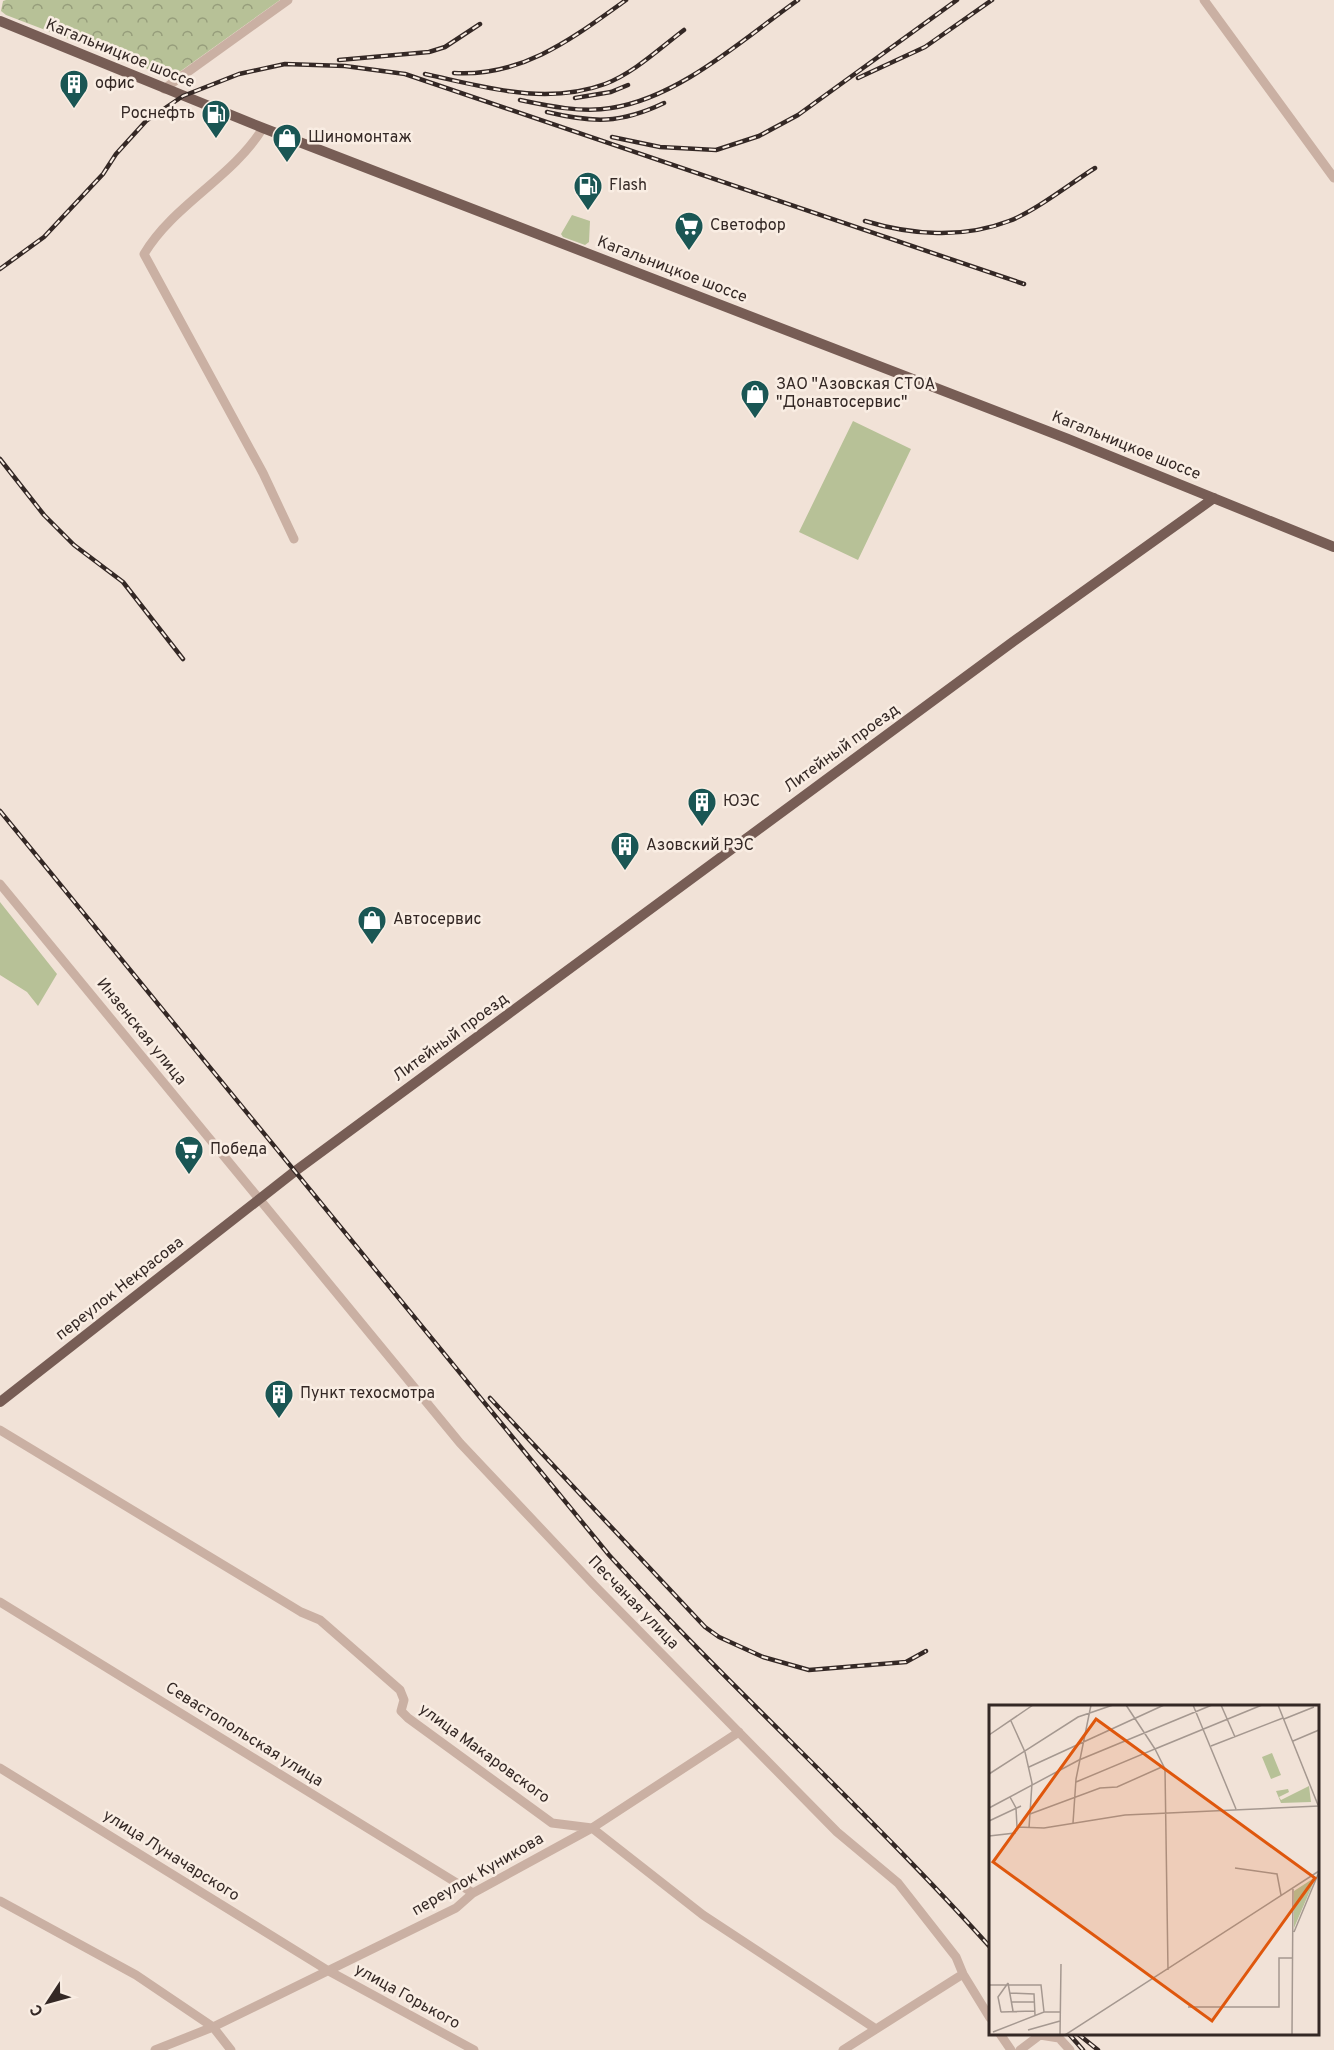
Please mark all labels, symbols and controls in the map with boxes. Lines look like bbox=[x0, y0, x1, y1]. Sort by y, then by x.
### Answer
street label: Кагальницкое шоссе bbox=[43, 15, 197, 93]
building icon: офис bbox=[58, 68, 90, 110]
place label: офис bbox=[95, 74, 135, 94]
fuel station icon: Роснефть bbox=[200, 98, 232, 140]
place label: Роснефть bbox=[121, 104, 195, 124]
shop icon: Шиномонтаж bbox=[271, 122, 303, 164]
place label: Шиномонтаж bbox=[308, 128, 412, 148]
fuel station icon: Flash bbox=[572, 170, 604, 212]
place label: Flash bbox=[609, 176, 647, 196]
supermarket icon: Светофор bbox=[673, 210, 705, 252]
place label: Светофор bbox=[710, 216, 786, 236]
street label: Кагальницкое шоссе bbox=[594, 232, 750, 308]
place label: ЗАО "Азовская СТОА "Донавтосервис" bbox=[776, 375, 936, 413]
shop icon: ЗАО "Азовская СТОА "Донавтосервис" bbox=[739, 378, 771, 420]
street label: Кагальницкое шоссе bbox=[1049, 407, 1203, 485]
street label: Литейный проезд bbox=[780, 700, 904, 798]
building icon: ЮЭС bbox=[686, 786, 718, 828]
place label: ЮЭС bbox=[723, 792, 760, 812]
building icon: Азовский РЭС bbox=[609, 830, 641, 872]
place label: Азовский РЭС bbox=[646, 836, 754, 856]
shop icon: Автосервис bbox=[356, 904, 388, 946]
place label: Автосервис bbox=[393, 910, 482, 930]
street label: Инзенская улица bbox=[92, 974, 190, 1090]
street label: Литейный проезд bbox=[389, 989, 513, 1087]
supermarket icon: Победа bbox=[173, 1134, 205, 1176]
place label: Победа bbox=[210, 1140, 267, 1160]
street label: переулок Некрасова bbox=[52, 1233, 188, 1345]
building icon: Пункт техосмотра bbox=[263, 1378, 295, 1420]
place label: Пункт техосмотра bbox=[300, 1384, 435, 1404]
street label: Песчаная улица bbox=[583, 1552, 683, 1654]
street label: Севастопольская улица bbox=[161, 1678, 327, 1792]
street label: улица Макаровского bbox=[414, 1700, 554, 1808]
inset map bbox=[989, 1705, 1319, 2035]
street label: улица Луначарского bbox=[99, 1806, 243, 1906]
street label: переулок Куникова bbox=[409, 1829, 547, 1921]
street label: улица Горького bbox=[351, 1960, 463, 2034]
north arrow bbox=[18, 1972, 78, 2032]
text: С bbox=[26, 2000, 49, 2020]

